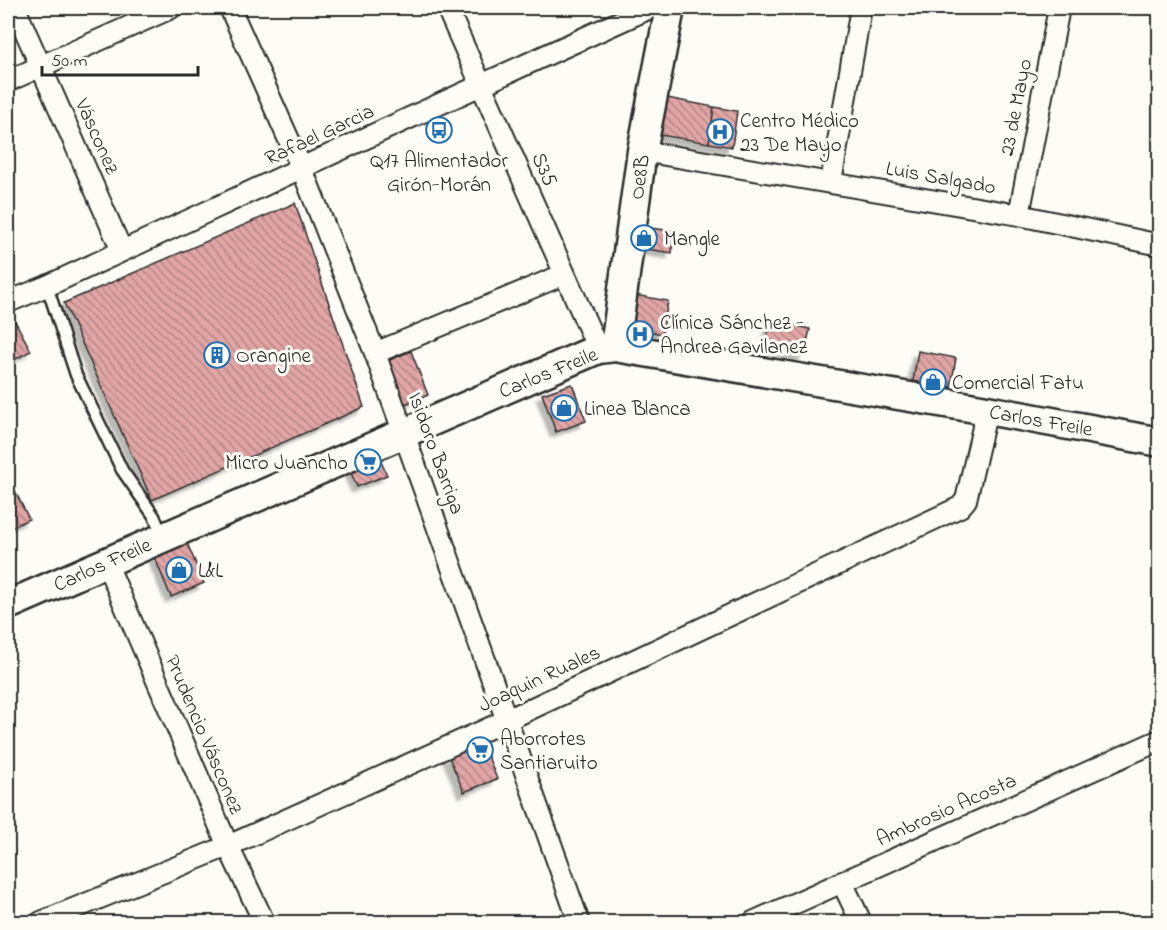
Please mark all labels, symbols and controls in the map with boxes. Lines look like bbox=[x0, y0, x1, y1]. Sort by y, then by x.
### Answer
scale bar bbox=[42, 39, 198, 77]
text: 50 m bbox=[51, 49, 88, 75]
street label: 23 de Mayo bbox=[993, 56, 1043, 159]
street label: Vásconez bbox=[66, 93, 126, 180]
street label: Rafael Garcia bbox=[260, 97, 380, 174]
place label: Centro Médico 23 De Mayo bbox=[740, 107, 859, 163]
bus stop icon: Q17 Alimentador Girón-Morán bbox=[424, 115, 454, 145]
hospital icon: Centro Médico 23 De Mayo bbox=[705, 117, 735, 147]
place label: Q17 Alimentador Girón-Morán bbox=[370, 147, 508, 201]
street label: S35 bbox=[523, 148, 564, 192]
street label: Oe8B bbox=[623, 153, 659, 202]
street label: Luis Salgado bbox=[883, 155, 998, 205]
shop icon: Mangle bbox=[629, 223, 659, 253]
place label: Mangle bbox=[664, 225, 721, 257]
place label: Clínica Sánchez - Andrea Gavilanez bbox=[660, 309, 808, 363]
hospital icon: Clínica Sánchez - Andrea Gavilanez bbox=[625, 319, 655, 349]
building icon: Orangine bbox=[202, 340, 232, 370]
street label: Carlos Freile bbox=[495, 340, 603, 407]
place label: Orangine bbox=[236, 342, 312, 374]
shop icon: Comercial Fatu bbox=[918, 367, 948, 397]
place label: Comercial Fatu bbox=[952, 369, 1084, 399]
street label: Isidoro Barriga bbox=[397, 388, 471, 520]
shop icon: Linea Blanca bbox=[549, 393, 579, 423]
place label: Linea Blanca bbox=[584, 395, 691, 425]
street label: Carlos Freile bbox=[987, 398, 1095, 446]
supermarket icon: Micro Juancho bbox=[353, 447, 383, 477]
place label: Micro Juancho bbox=[225, 449, 348, 479]
street label: Carlos Freile bbox=[49, 531, 157, 601]
shop icon: L&L bbox=[164, 555, 194, 585]
place label: L&L bbox=[198, 557, 223, 587]
street label: Joaquin Ruales bbox=[474, 639, 606, 721]
street label: Prudencio Vásconez bbox=[156, 651, 250, 819]
place label: Aborrotes Santiaruito bbox=[500, 725, 598, 779]
supermarket icon: Aborrotes Santiaruito bbox=[465, 735, 495, 765]
street label: Ambrosio Acosta bbox=[872, 766, 1022, 855]

